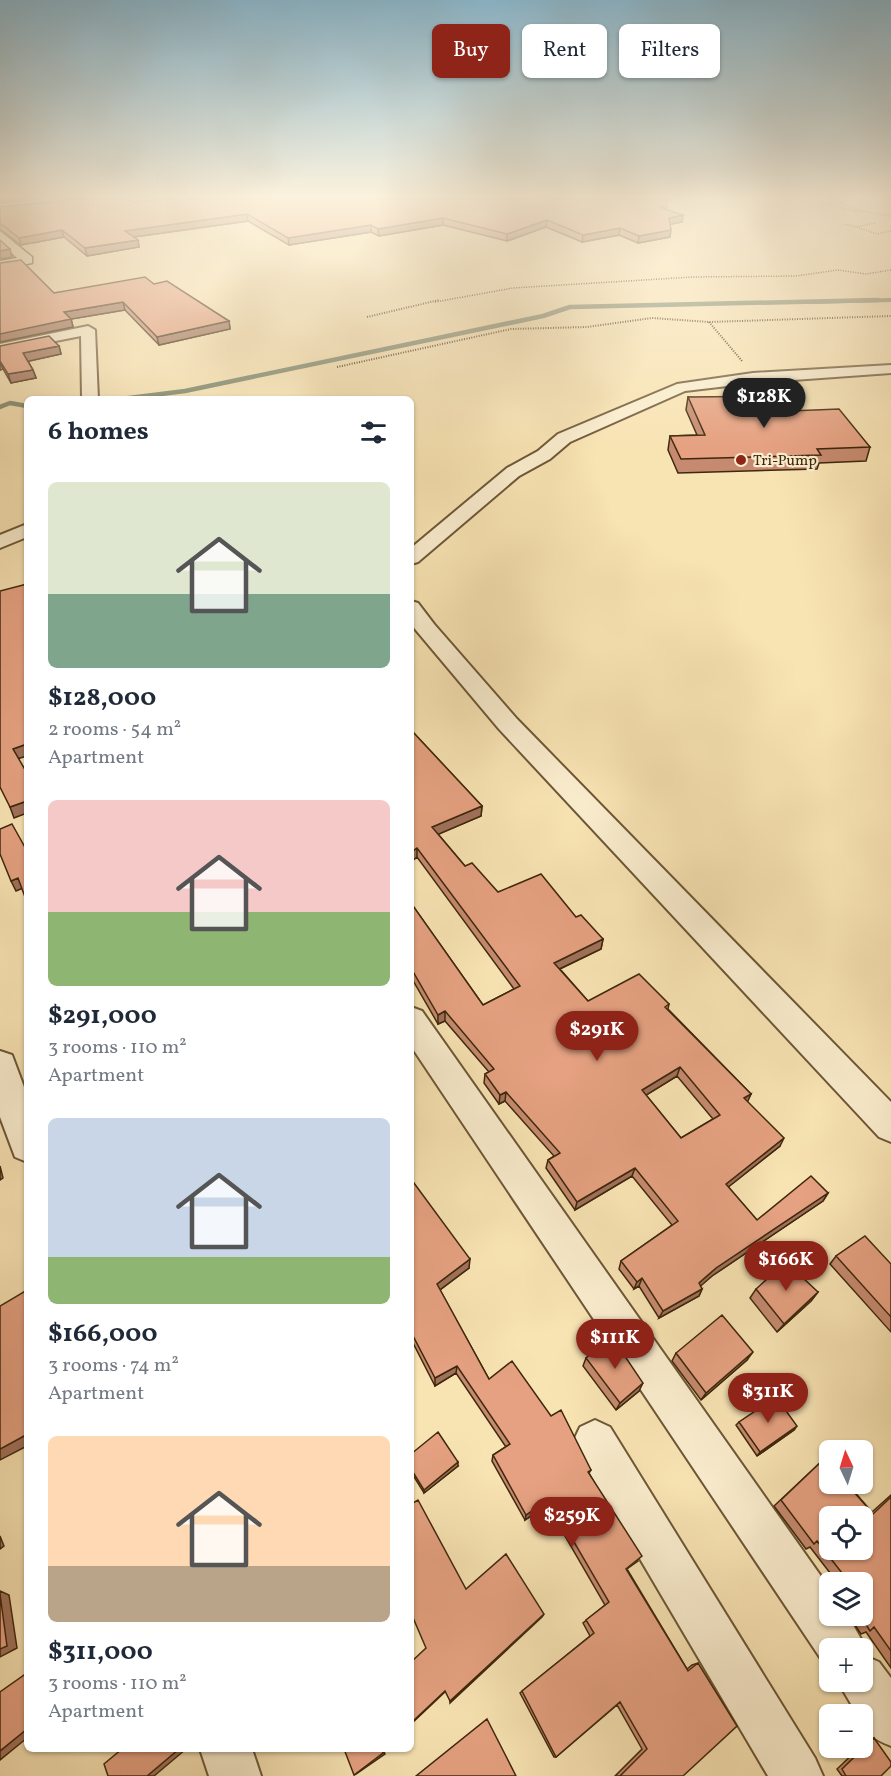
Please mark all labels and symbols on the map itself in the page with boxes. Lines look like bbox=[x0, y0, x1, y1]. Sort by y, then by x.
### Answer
pin: $128K bbox=[722, 378, 806, 429]
place label: Tri-Pump bbox=[753, 451, 817, 472]
marker: Tri-Pump bbox=[734, 453, 748, 467]
pin: $291K bbox=[555, 1011, 639, 1062]
pin: $166K bbox=[744, 1241, 828, 1292]
pin: $111K bbox=[573, 1319, 657, 1370]
pin: $311K bbox=[726, 1373, 810, 1424]
north arrow bbox=[819, 1440, 873, 1494]
pin: $259K bbox=[530, 1497, 614, 1548]

